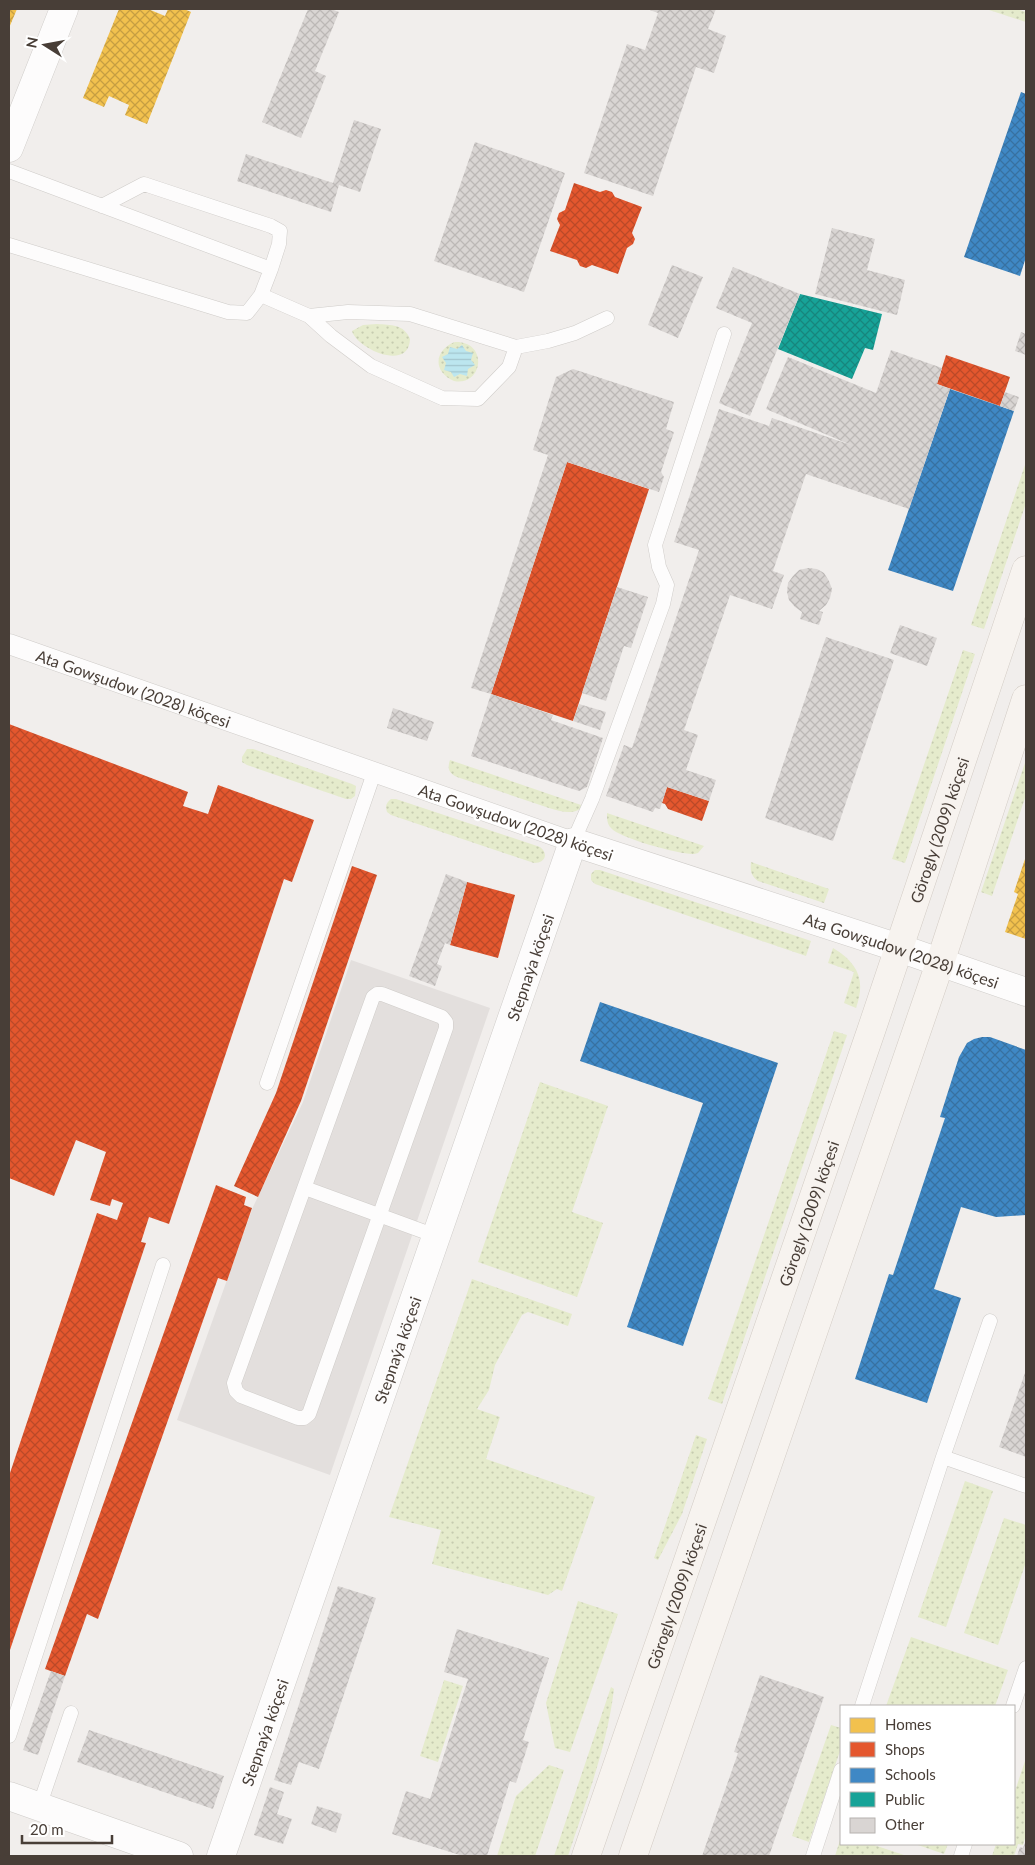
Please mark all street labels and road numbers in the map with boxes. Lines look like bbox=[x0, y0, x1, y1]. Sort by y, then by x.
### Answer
street label: Ata Gowşudow (2028) köçesi bbox=[34, 645, 233, 731]
street label: Görogly (2009) köçesi bbox=[905, 755, 972, 905]
street label: Ata Gowşudow (2028) köçesi bbox=[416, 780, 616, 864]
street label: Ata Gowşudow (2028) köçesi bbox=[801, 908, 1001, 991]
street label: Stepnaýa köçesi bbox=[502, 911, 557, 1023]
street label: Görogly (2009) köçesi bbox=[774, 1138, 842, 1288]
street label: Stepnaýa köçesi bbox=[369, 1294, 424, 1406]
street label: Görogly (2009) köçesi bbox=[642, 1521, 710, 1671]
street label: Stepnaýa köçesi bbox=[237, 1676, 291, 1788]

